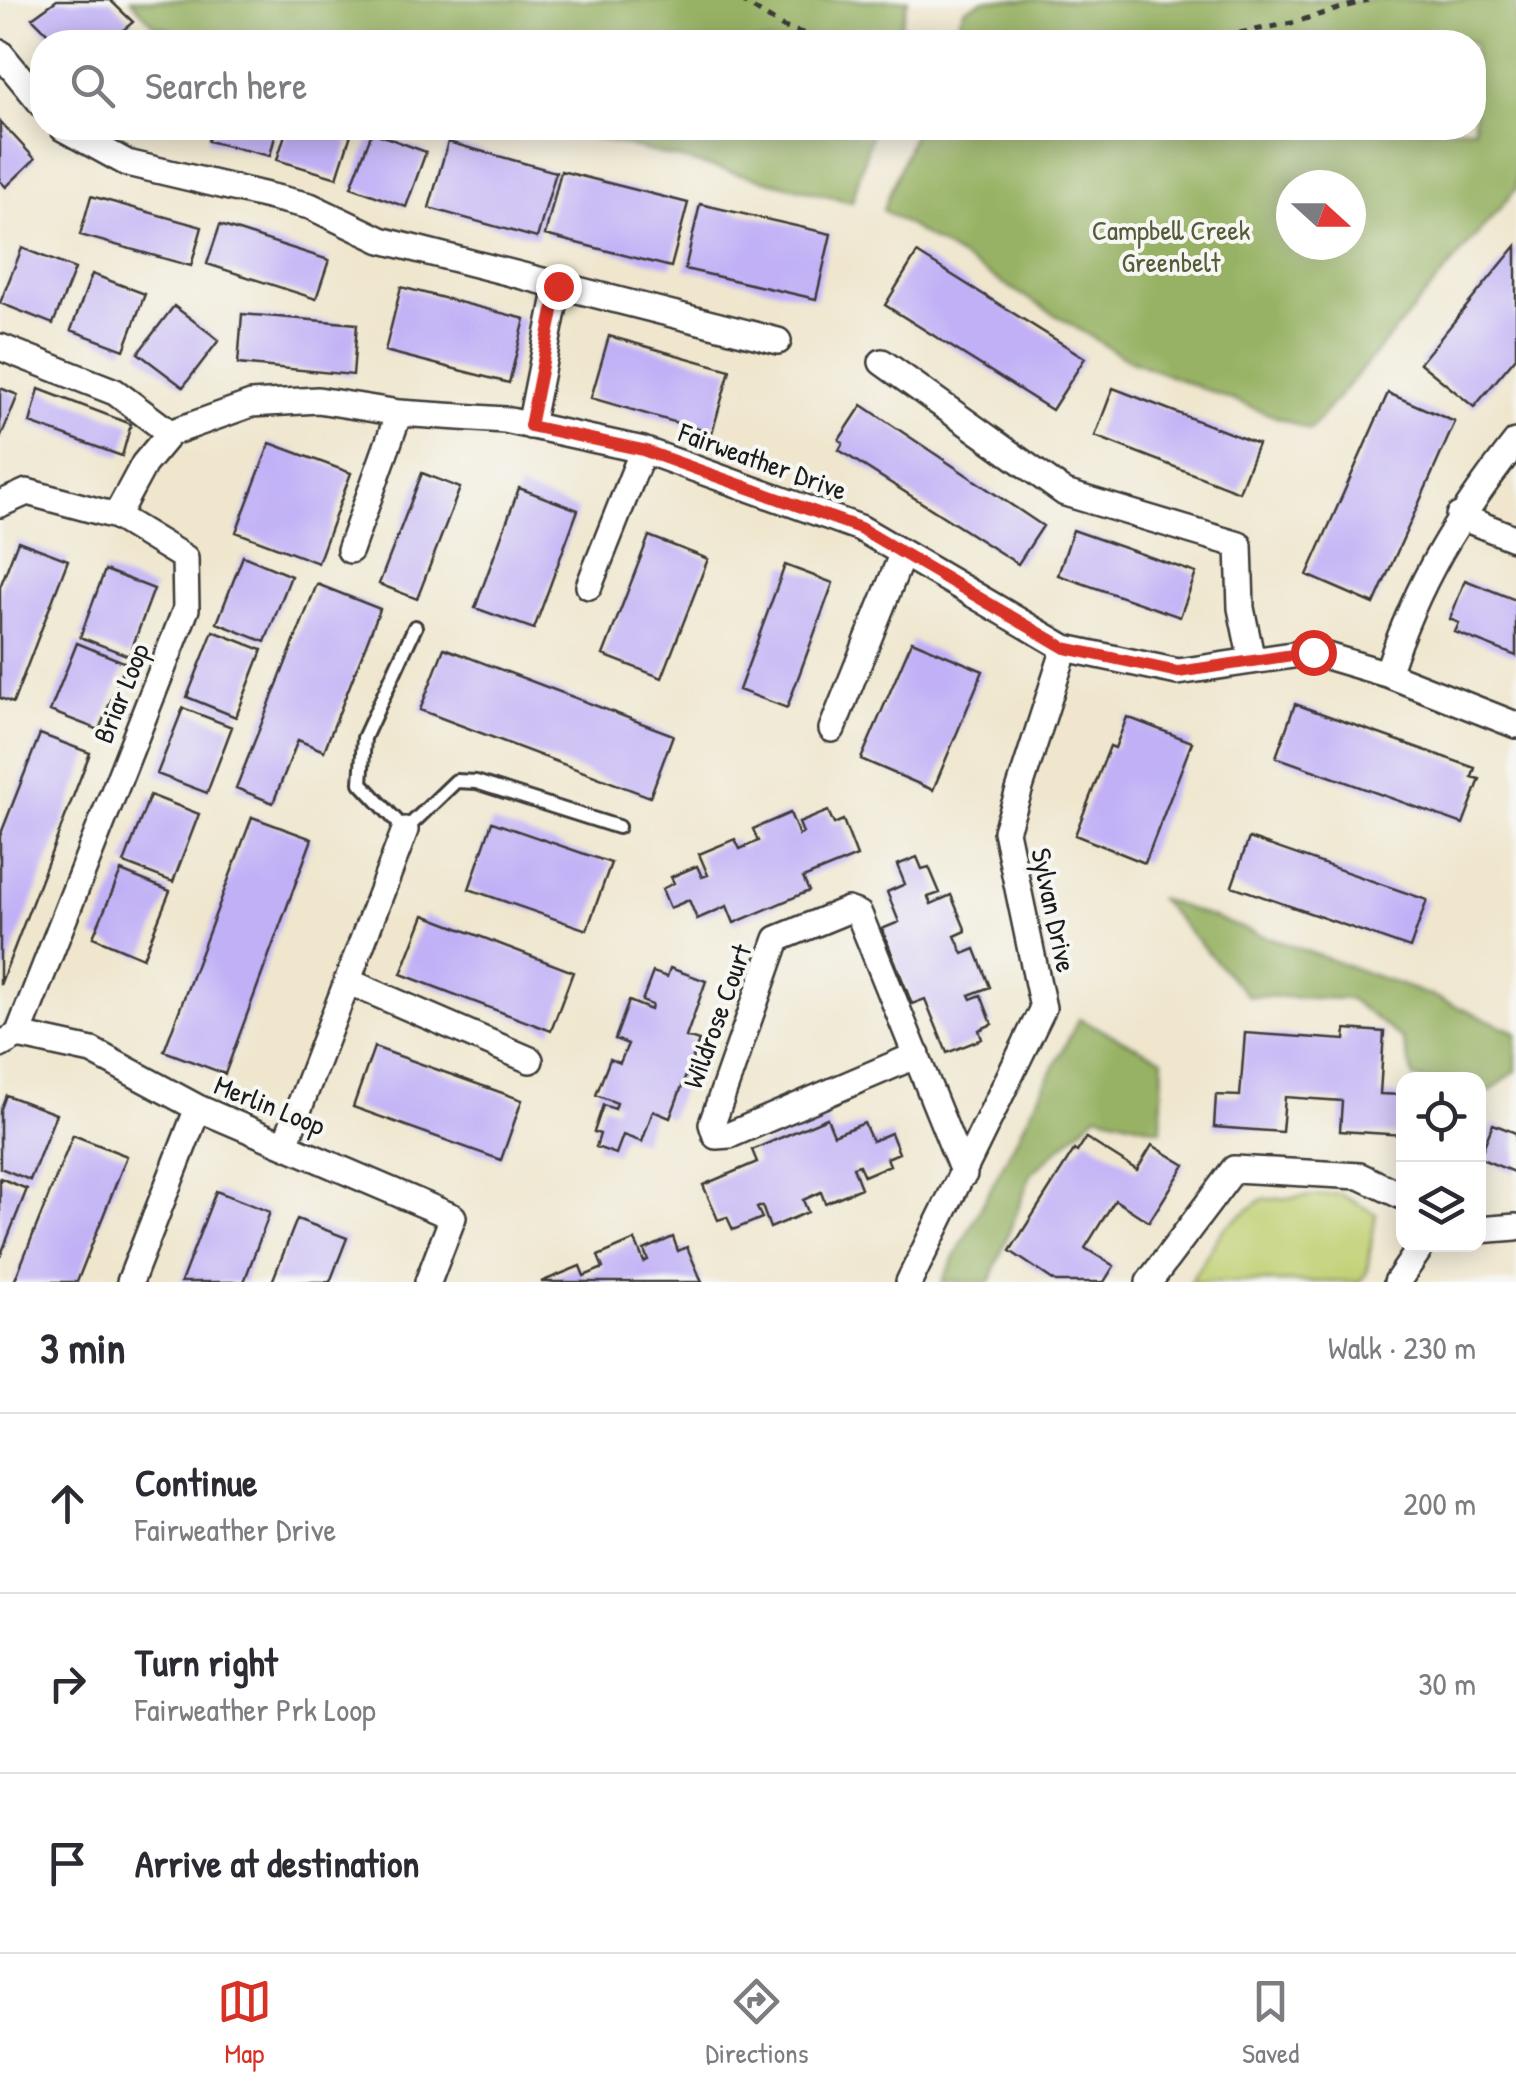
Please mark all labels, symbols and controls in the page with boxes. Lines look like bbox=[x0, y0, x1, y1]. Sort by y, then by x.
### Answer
search box bbox=[30, 30, 1486, 140]
icon: search bbox=[65, 58, 120, 113]
text: Search here bbox=[145, 59, 307, 111]
north arrow bbox=[1276, 170, 1366, 260]
park label: Campbell Creek Greenbelt bbox=[1092, 211, 1251, 281]
route end bbox=[536, 264, 582, 310]
street label: Fairweather Drive bbox=[673, 413, 852, 509]
route start bbox=[1291, 630, 1337, 676]
street label: Briar Loop bbox=[84, 637, 158, 749]
street label: Sylvan Drive bbox=[1022, 844, 1086, 976]
street label: Wildrose Court bbox=[673, 938, 761, 1093]
street label: Merlin Loop bbox=[209, 1066, 331, 1144]
map controls bbox=[1396, 1072, 1486, 1252]
button: locate bbox=[1396, 1072, 1486, 1162]
button: layers bbox=[1396, 1162, 1486, 1252]
text: 3 min bbox=[40, 1319, 125, 1376]
text: Walk · 230 m bbox=[1328, 1326, 1476, 1369]
text: Continue bbox=[135, 1456, 257, 1508]
icon: ahead bbox=[40, 1476, 95, 1531]
text: 200 m bbox=[1403, 1482, 1476, 1525]
text: Fairweather Drive bbox=[135, 1508, 336, 1551]
text: Turn right bbox=[135, 1636, 278, 1688]
icon: right bbox=[40, 1656, 95, 1711]
text: 30 m bbox=[1418, 1662, 1476, 1705]
text: Fairweather Prk Loop bbox=[135, 1688, 376, 1731]
icon: arrive bbox=[40, 1836, 95, 1891]
text: Arrive at destination bbox=[135, 1837, 419, 1889]
tab: Map bbox=[217, 1974, 272, 2072]
tab: Directions bbox=[705, 1974, 808, 2072]
tab: Saved bbox=[1242, 1974, 1299, 2072]

